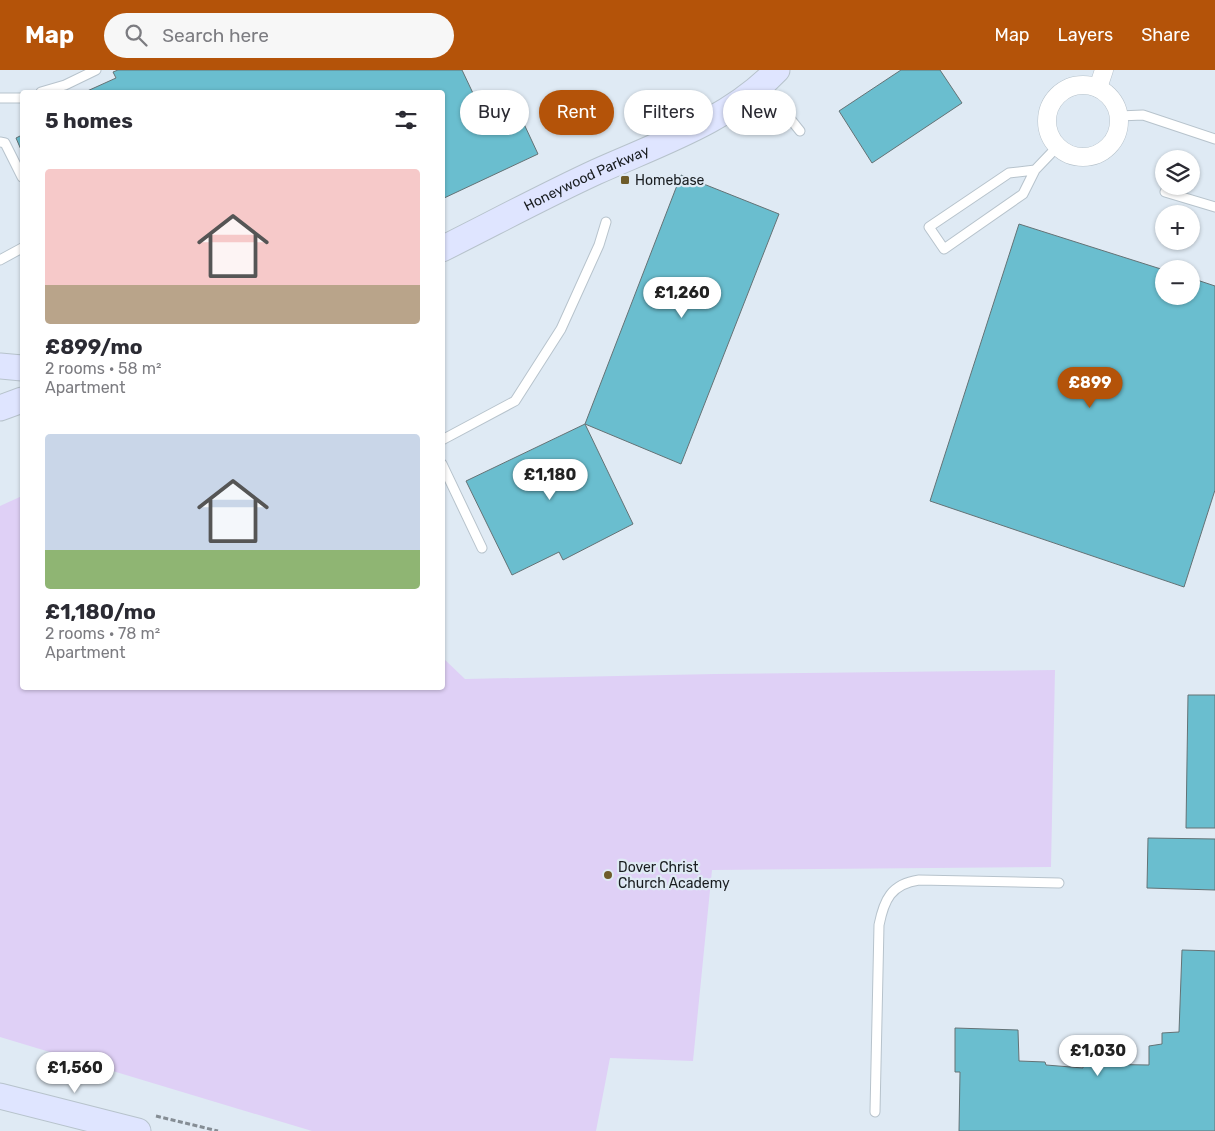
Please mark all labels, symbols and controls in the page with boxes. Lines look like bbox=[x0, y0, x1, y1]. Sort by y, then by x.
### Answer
search box bbox=[104, 13, 454, 58]
text: Map bbox=[25, 21, 74, 49]
icon: search bbox=[122, 21, 150, 49]
text: Search here bbox=[162, 24, 269, 47]
text: Map bbox=[995, 24, 1030, 46]
text: Layers bbox=[1058, 24, 1113, 46]
text: Share bbox=[1141, 24, 1190, 46]
chip: Buy bbox=[460, 90, 529, 135]
chip: Rent bbox=[539, 90, 614, 135]
chip: Filters bbox=[624, 90, 713, 135]
chip: New bbox=[723, 90, 796, 135]
icon: filters bbox=[392, 106, 420, 134]
text: 5 homes bbox=[45, 108, 133, 133]
street label: Honeywood Parkway bbox=[521, 142, 652, 215]
map controls bbox=[1155, 150, 1200, 305]
button: layers bbox=[1155, 150, 1200, 195]
place label: Homebase bbox=[635, 172, 705, 189]
marker: Homebase bbox=[619, 174, 631, 186]
icon: home bbox=[188, 201, 278, 291]
button: + bbox=[1155, 205, 1200, 250]
button: − bbox=[1155, 260, 1200, 305]
pin: £1,260 bbox=[641, 276, 723, 319]
text: £1,260 bbox=[654, 283, 710, 302]
text: £899/mo bbox=[45, 334, 142, 359]
text: 2 rooms · 58 m² bbox=[45, 359, 161, 378]
pin: £899 bbox=[1060, 366, 1120, 409]
text: £899 bbox=[1069, 373, 1111, 392]
text: Apartment bbox=[45, 378, 125, 397]
pin: £1,180 bbox=[509, 458, 591, 501]
text: £1,180 bbox=[524, 465, 576, 484]
icon: home bbox=[188, 466, 278, 556]
text: £1,180/mo bbox=[45, 599, 156, 624]
text: 2 rooms · 78 m² bbox=[45, 624, 160, 643]
text: Apartment bbox=[45, 643, 125, 662]
place label: Dover Christ Church Academy bbox=[618, 859, 730, 892]
marker: Dover Christ Church Academy bbox=[602, 869, 614, 881]
pin: £1,030 bbox=[1057, 1034, 1139, 1077]
text: £1,030 bbox=[1070, 1041, 1126, 1060]
pin: £1,560 bbox=[34, 1052, 116, 1094]
text: £1,560 bbox=[47, 1058, 103, 1077]

